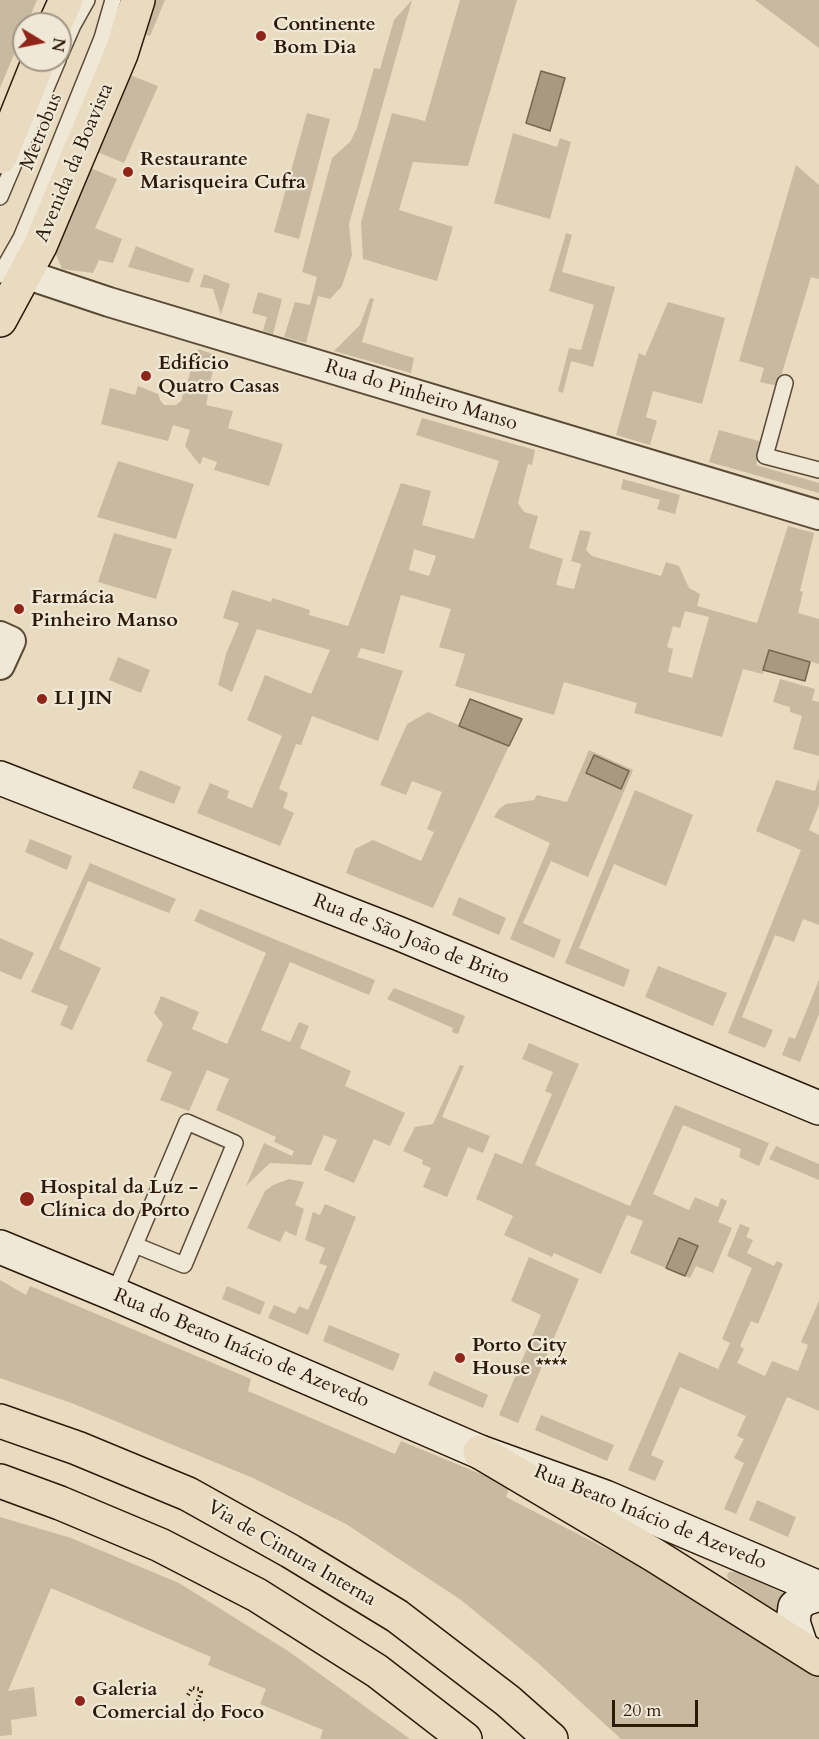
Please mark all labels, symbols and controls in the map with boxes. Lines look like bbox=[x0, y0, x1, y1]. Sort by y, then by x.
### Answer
north arrow bbox=[12, 12, 72, 72]
place label: Continente Bom Dia bbox=[273, 13, 376, 60]
marker: Continente Bom Dia bbox=[254, 29, 268, 43]
text: N bbox=[46, 36, 70, 54]
street label: Avenida da Boavista bbox=[31, 80, 119, 246]
street label: Metrobus bbox=[16, 90, 68, 174]
place label: Restaurante Marisqueira Cufra bbox=[140, 148, 306, 195]
marker: Restaurante Marisqueira Cufra bbox=[121, 165, 135, 179]
place label: Edifício Quatro Casas bbox=[158, 352, 279, 399]
street label: Rua do Pinheiro Manso bbox=[322, 355, 520, 437]
marker: Edifício Quatro Casas bbox=[139, 369, 153, 383]
place label: Farmácia Pinheiro Manso bbox=[31, 586, 178, 633]
marker: Farmácia Pinheiro Manso bbox=[12, 602, 26, 616]
place label: LI JIN bbox=[54, 687, 112, 711]
marker: LI JIN bbox=[35, 692, 49, 706]
street label: Rua de São João de Brito bbox=[309, 890, 513, 990]
place label: Hospital da Luz - Clínica do Porto bbox=[40, 1176, 198, 1223]
marker: Hospital da Luz - Clínica do Porto bbox=[18, 1190, 36, 1208]
street label: Rua do Beato Inácio de Azevedo bbox=[110, 1284, 372, 1414]
place label: Porto City House **** bbox=[472, 1334, 567, 1381]
marker: Porto City House **** bbox=[453, 1351, 467, 1365]
street label: Rua Beato Inácio de Azevedo bbox=[530, 1460, 770, 1576]
street label: Via de Cintura Interna bbox=[202, 1496, 380, 1612]
place label: Galeria Comercial do Foco bbox=[92, 1678, 264, 1725]
scale bar bbox=[615, 1688, 700, 1726]
marker: Galeria Comercial do Foco bbox=[73, 1694, 87, 1708]
text: 20 m bbox=[623, 1698, 662, 1723]

